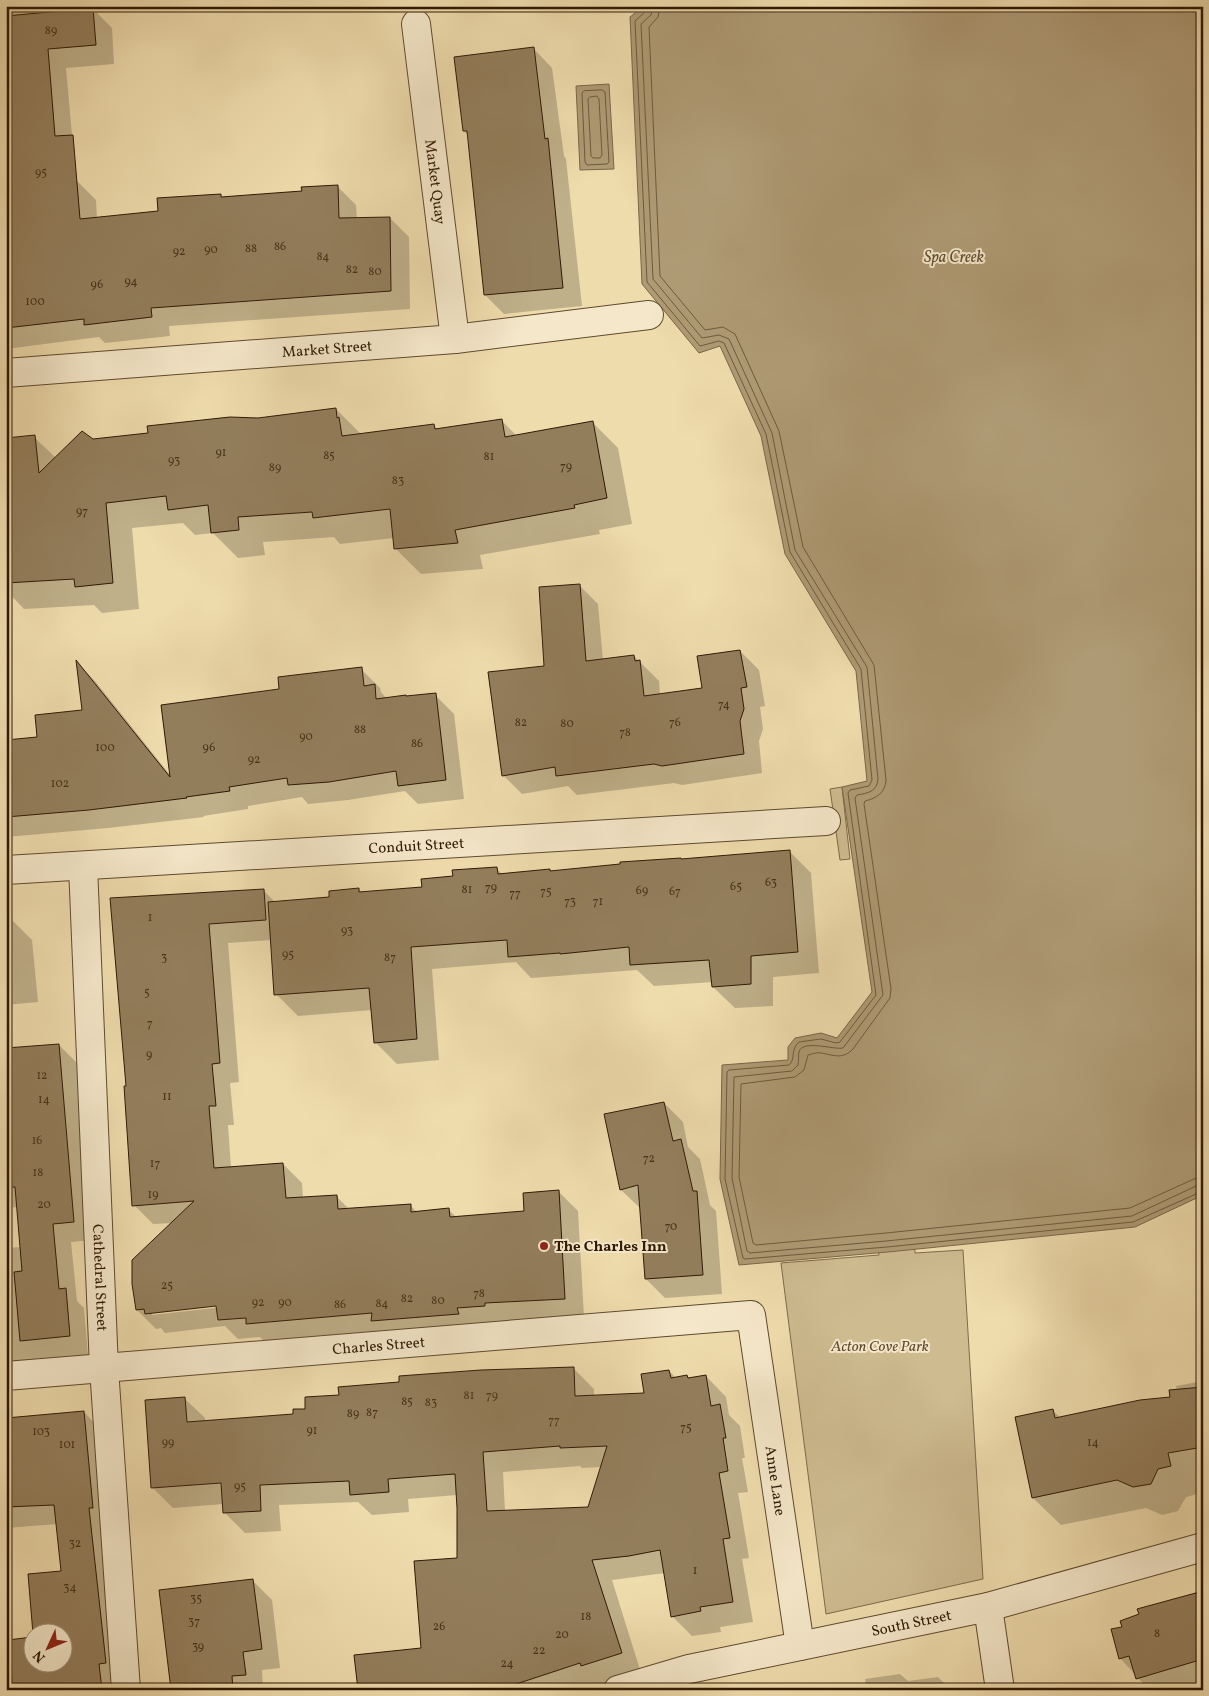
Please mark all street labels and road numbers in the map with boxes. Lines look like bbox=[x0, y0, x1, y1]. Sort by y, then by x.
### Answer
street label: Market Quay bbox=[418, 138, 450, 226]
street label: Market Street bbox=[281, 336, 373, 364]
street label: Conduit Street bbox=[368, 834, 465, 860]
street label: Cathedral Street bbox=[86, 1224, 111, 1332]
street label: Charles Street bbox=[332, 1333, 426, 1361]
street label: Anne Lane bbox=[758, 1444, 790, 1517]
street label: South Street bbox=[870, 1606, 953, 1643]

